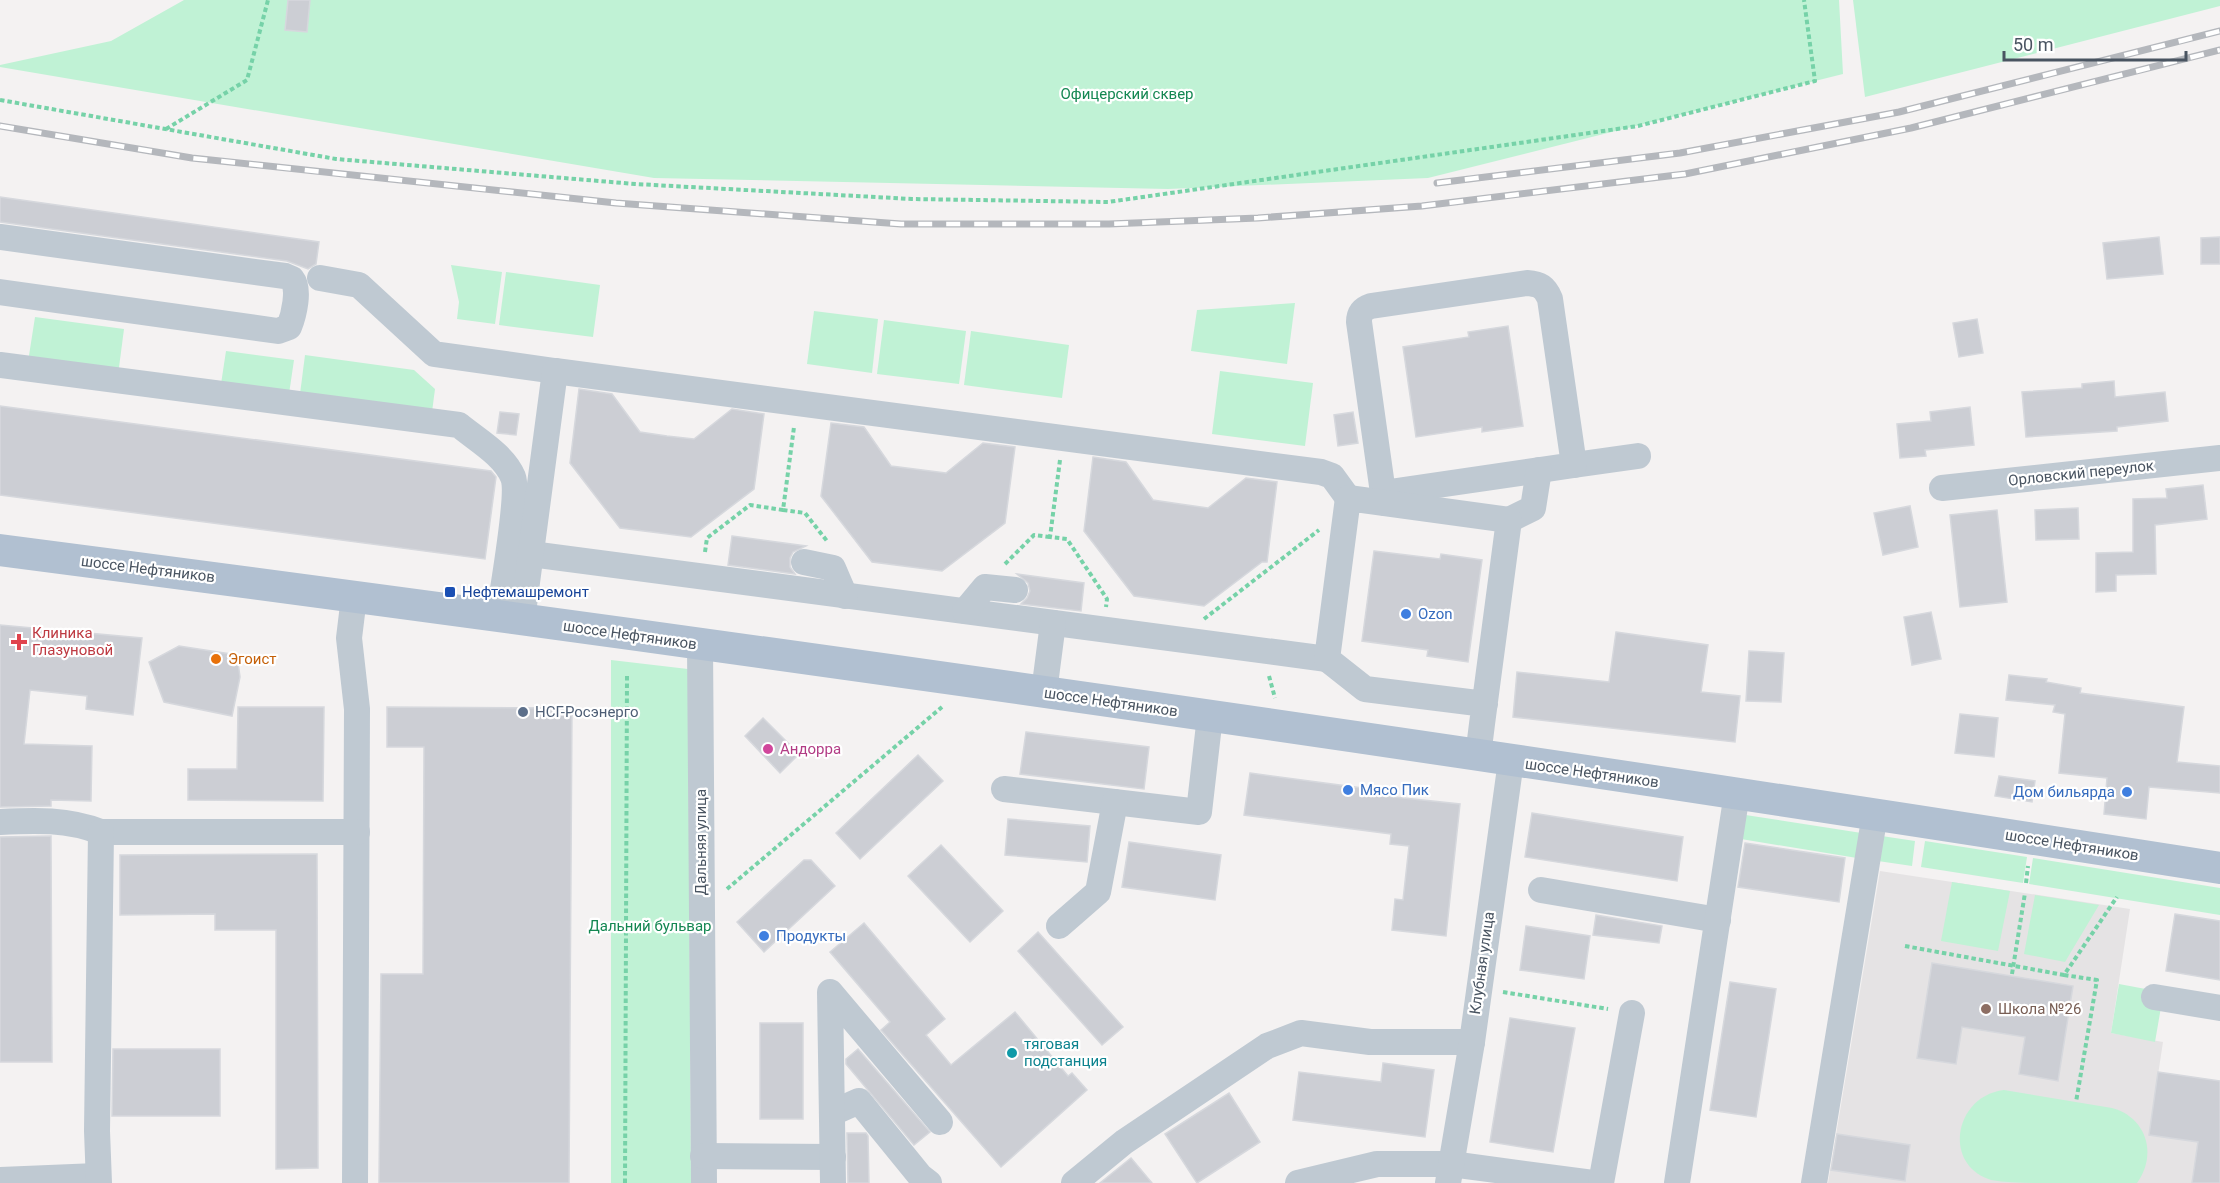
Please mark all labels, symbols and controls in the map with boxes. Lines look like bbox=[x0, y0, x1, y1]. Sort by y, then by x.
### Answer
scale bar bbox=[2004, 24, 2186, 62]
text: 50 m bbox=[2013, 34, 2053, 55]
park label: Офицерский сквер bbox=[1060, 85, 1194, 103]
street label: Орловский переулок bbox=[2007, 456, 2155, 490]
street label: шоссе Нефтяников bbox=[80, 552, 216, 586]
place label: Нефтемашремонт bbox=[462, 583, 589, 601]
marker: Нефтемашремонт bbox=[443, 585, 457, 599]
place label: Ozon bbox=[1418, 605, 1452, 623]
marker: Ozon bbox=[1399, 607, 1413, 621]
street label: шоссе Нефтяников bbox=[562, 617, 698, 653]
place label: Клиника Глазуновой bbox=[32, 624, 113, 659]
marker: Клиника Глазуновой bbox=[10, 633, 28, 651]
place label: Эгоист bbox=[228, 650, 277, 668]
marker: Эгоист bbox=[209, 652, 223, 666]
street label: шоссе Нефтяников bbox=[1043, 684, 1179, 720]
place label: НСГ-Росэнерго bbox=[535, 703, 639, 721]
marker: НСГ-Росэнерго bbox=[516, 705, 530, 719]
place label: Андорра bbox=[780, 740, 841, 758]
marker: Андорра bbox=[761, 742, 775, 756]
street label: шоссе Нефтяников bbox=[1524, 755, 1660, 791]
place label: Мясо Пик bbox=[1360, 781, 1429, 799]
marker: Мясо Пик bbox=[1341, 783, 1355, 797]
place label: Дом бильярда bbox=[2013, 783, 2115, 801]
marker: Дом бильярда bbox=[2120, 785, 2134, 799]
street label: Дальняя улица bbox=[692, 789, 710, 895]
street label: шоссе Нефтяников bbox=[2004, 826, 2140, 864]
street label: Клубная улица bbox=[1466, 910, 1498, 1016]
park label: Дальний бульвар bbox=[588, 917, 712, 935]
place label: Продукты bbox=[776, 927, 846, 945]
marker: Продукты bbox=[757, 929, 771, 943]
place label: Школа №26 bbox=[1998, 1000, 2081, 1018]
marker: Школа №26 bbox=[1979, 1002, 1993, 1016]
place label: тяговая подстанция bbox=[1024, 1035, 1107, 1070]
marker: тяговая подстанция bbox=[1005, 1046, 1019, 1060]

